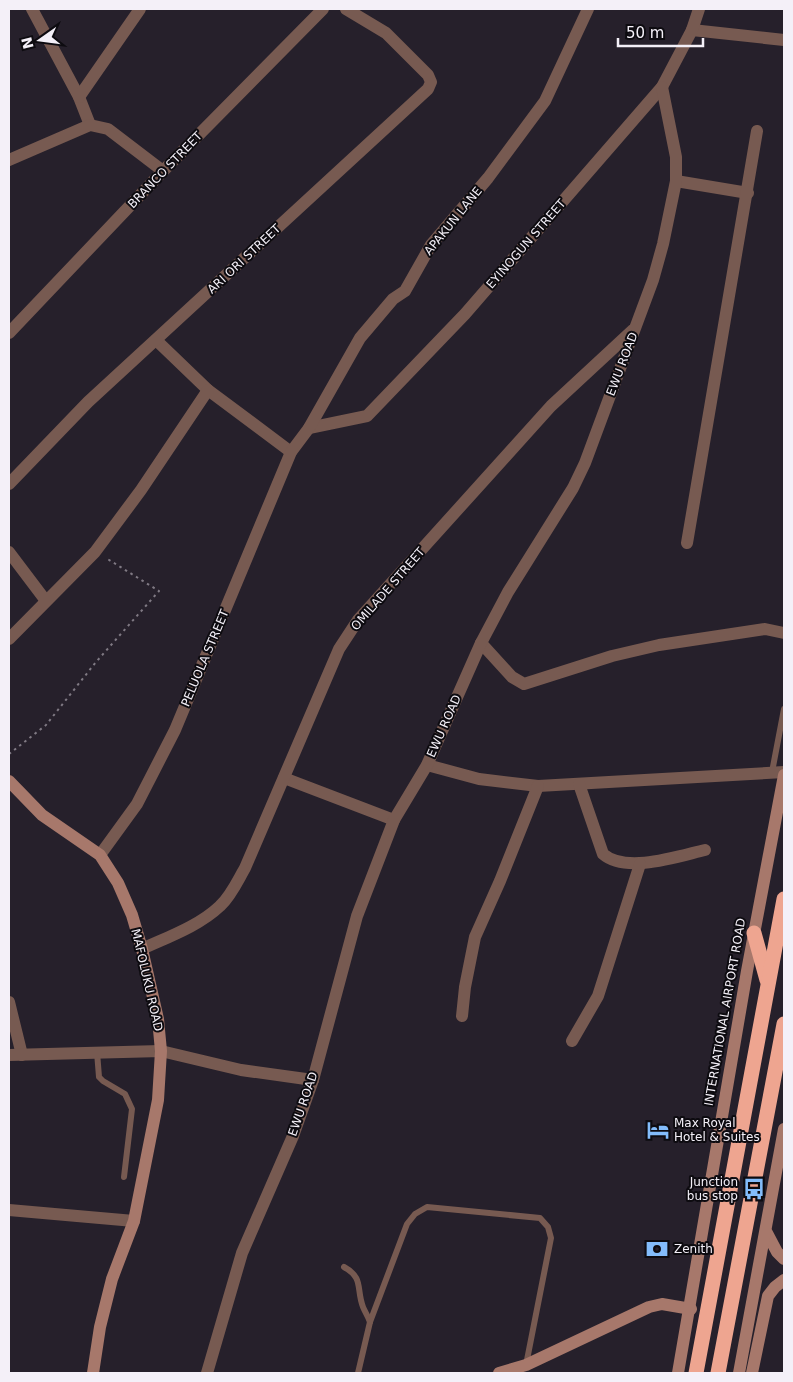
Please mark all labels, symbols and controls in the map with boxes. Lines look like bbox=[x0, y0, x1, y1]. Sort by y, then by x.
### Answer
north arrow bbox=[15, 15, 65, 65]
scale bar bbox=[618, 15, 703, 47]
text: 50 m bbox=[626, 24, 664, 42]
text: N bbox=[18, 36, 37, 51]
street label: BRANCO STREET bbox=[125, 128, 205, 211]
street label: APAKUN LANE bbox=[421, 184, 485, 258]
street label: EYINOGUN STREET bbox=[483, 196, 569, 291]
street label: ARI ORI STREET bbox=[205, 221, 284, 296]
street label: EWU ROAD bbox=[603, 330, 641, 398]
street label: OMILADE STREET bbox=[348, 544, 428, 633]
street label: PELUOLA STREET bbox=[178, 607, 232, 709]
street label: EWU ROAD bbox=[424, 693, 464, 759]
street label: INTERNATIONAL AIRPORT ROAD bbox=[702, 917, 748, 1107]
street label: MAFOLUKU ROAD bbox=[128, 927, 166, 1033]
street label: EWU ROAD bbox=[285, 1070, 321, 1138]
place label: Max Royal Hotel & Suites bbox=[674, 1116, 760, 1144]
hotel icon: Max Royal Hotel & Suites bbox=[645, 1117, 671, 1143]
place label: Junction bus stop bbox=[687, 1175, 738, 1203]
bus stop icon: Junction bus stop bbox=[741, 1176, 767, 1202]
bank icon: Zenith bbox=[644, 1236, 670, 1262]
place label: Zenith bbox=[674, 1242, 713, 1256]

